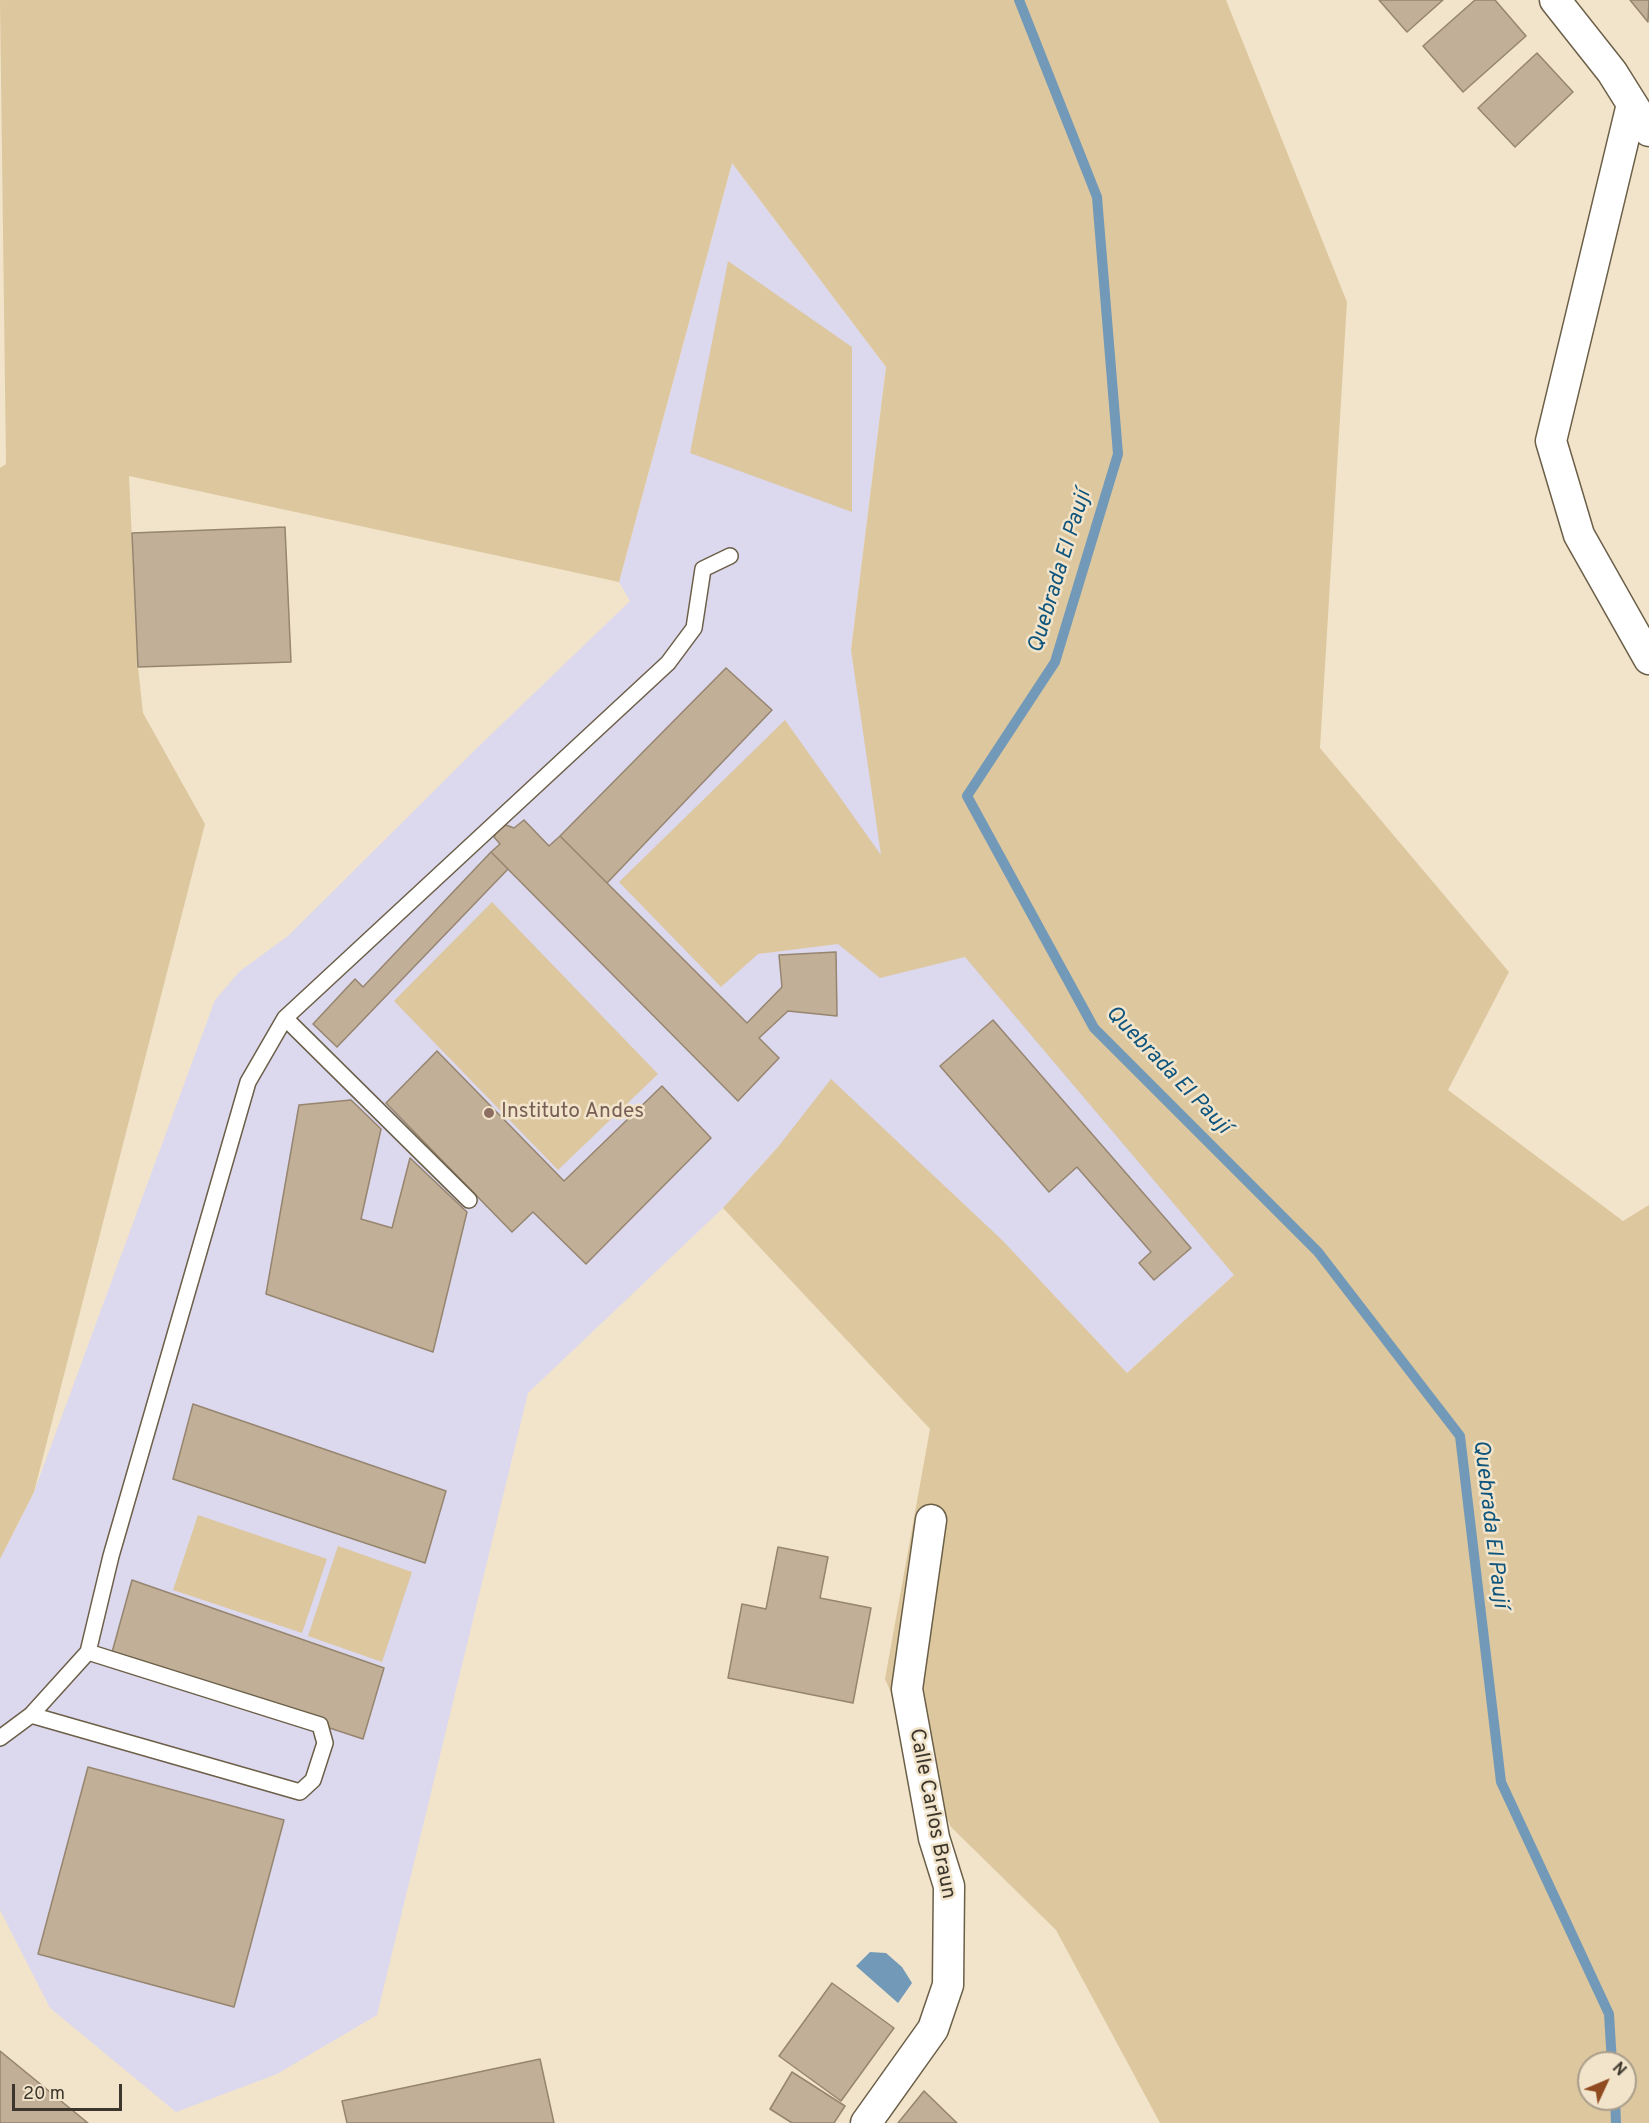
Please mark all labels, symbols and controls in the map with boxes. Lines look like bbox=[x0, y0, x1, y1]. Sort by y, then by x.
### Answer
water label: Quebrada El Paují bbox=[1024, 487, 1098, 657]
water label: Quebrada El Paují bbox=[1099, 1001, 1235, 1141]
place label: Instituto Andes bbox=[501, 1100, 644, 1126]
marker: Instituto Andes bbox=[482, 1106, 496, 1120]
water label: Quebrada El Paují bbox=[1466, 1439, 1512, 1609]
street label: Calle Carlos Braun bbox=[902, 1727, 960, 1901]
north arrow bbox=[1577, 2051, 1637, 2111]
text: N bbox=[1607, 2059, 1630, 2081]
scale bar bbox=[15, 2072, 124, 2110]
text: 20 m bbox=[23, 2083, 65, 2106]

